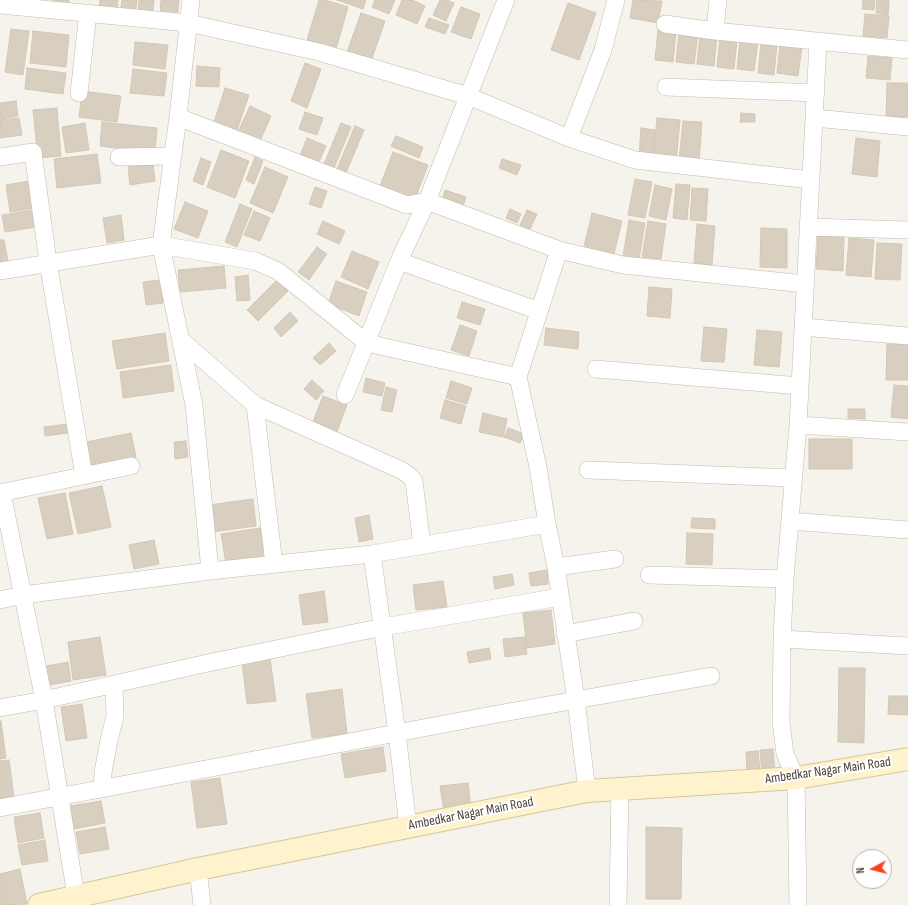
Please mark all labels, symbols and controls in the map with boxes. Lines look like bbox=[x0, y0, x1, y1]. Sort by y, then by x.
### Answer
street label: Ambedkar Nagar Main Road bbox=[764, 754, 892, 788]
street label: Ambedkar Nagar Main Road bbox=[407, 794, 535, 834]
north arrow bbox=[852, 849, 892, 889]
text: N bbox=[854, 867, 867, 874]

